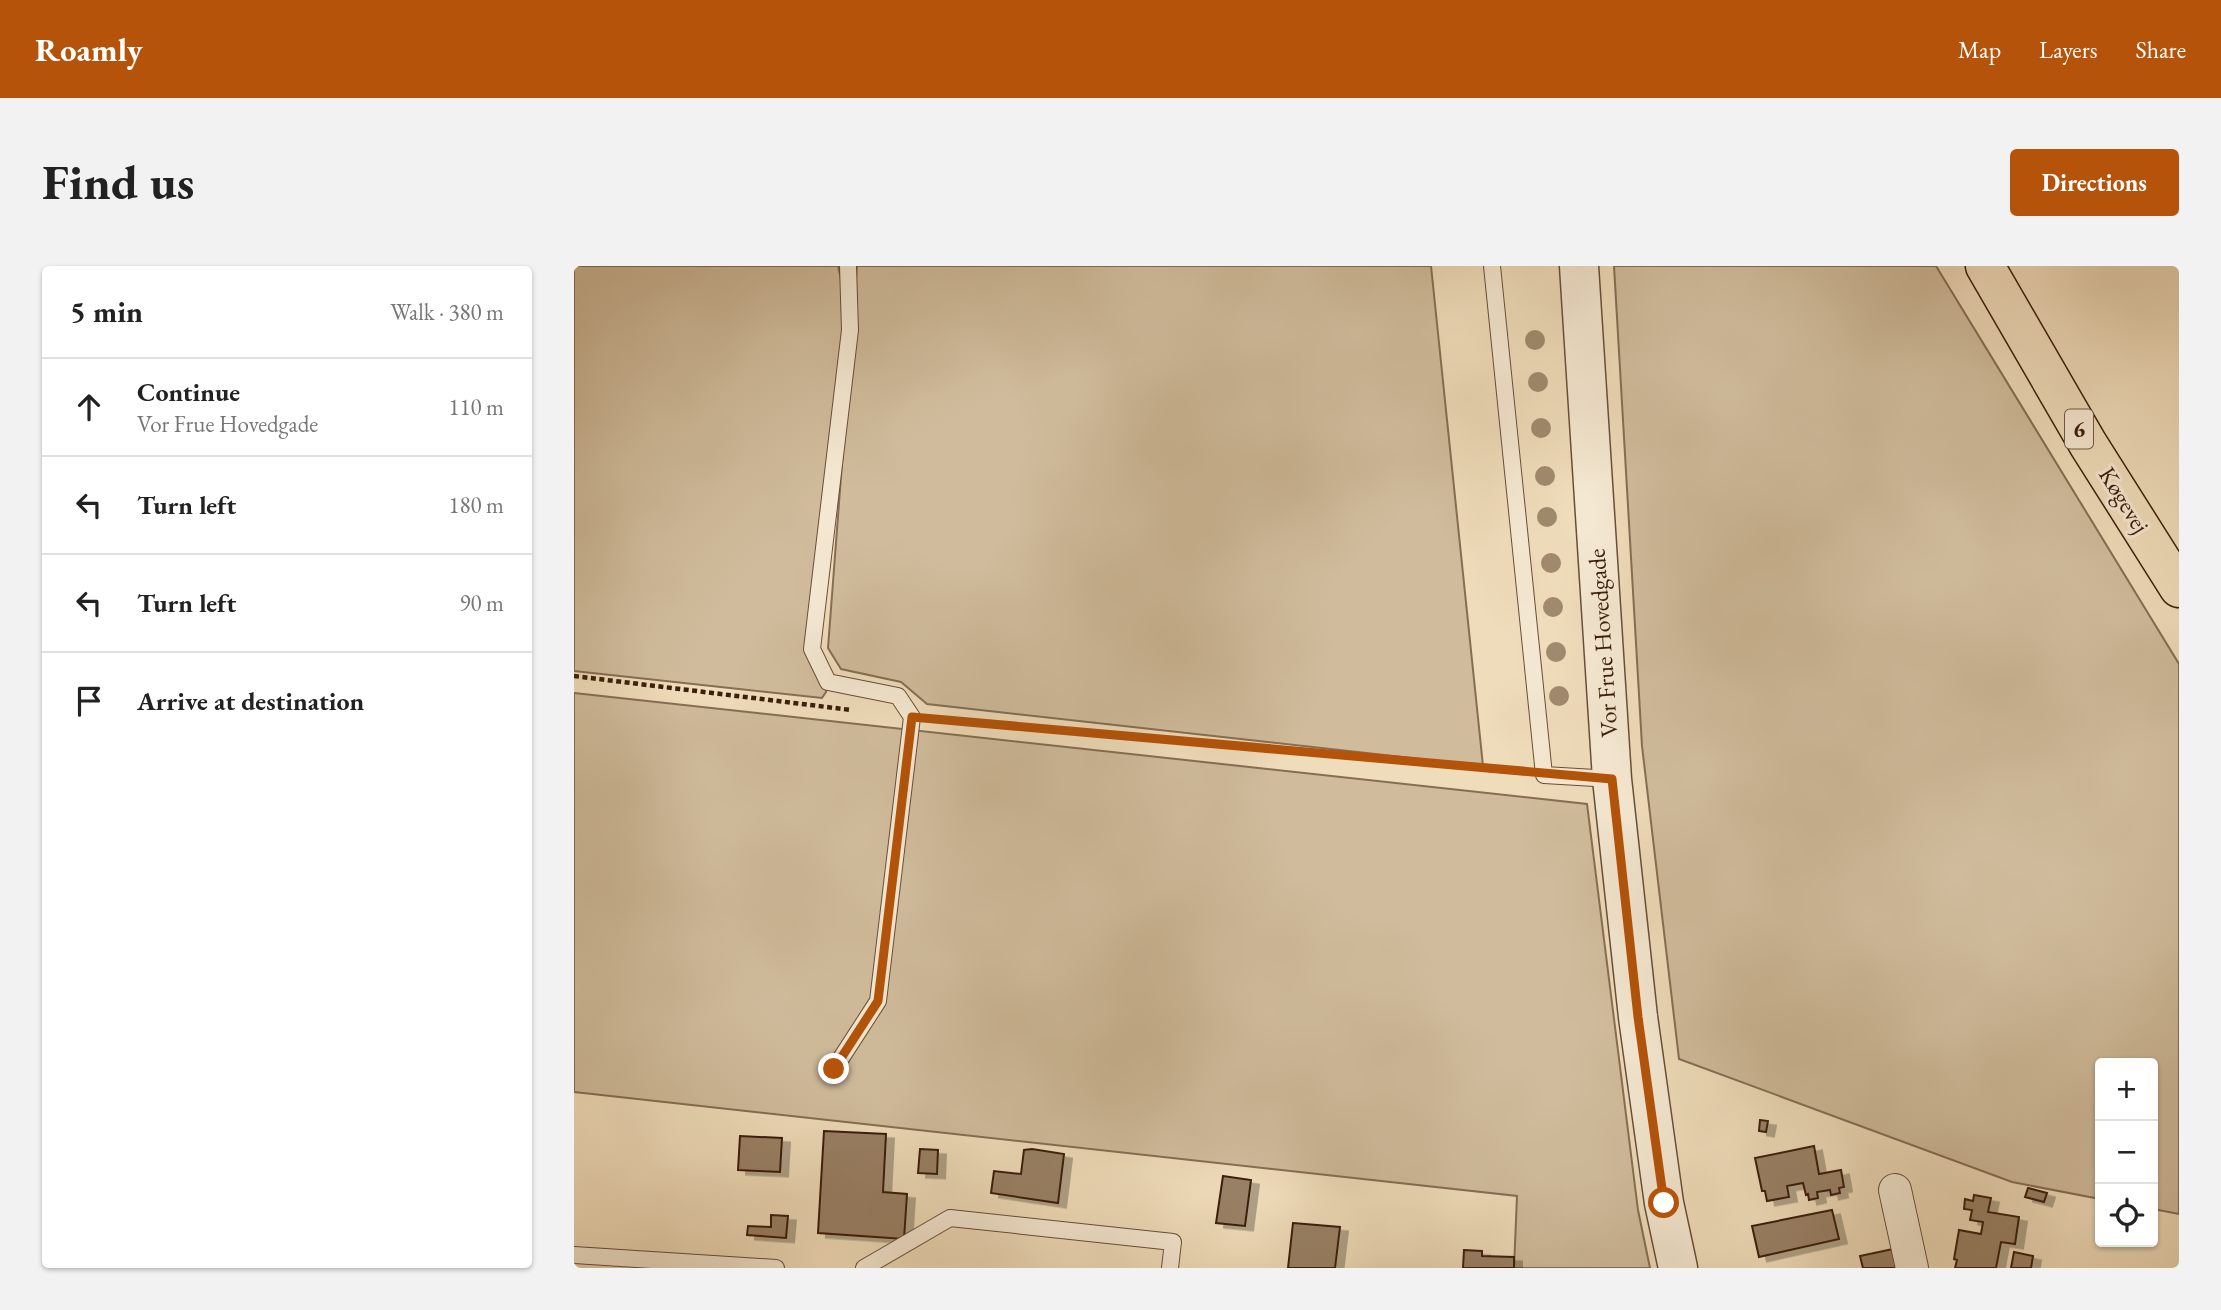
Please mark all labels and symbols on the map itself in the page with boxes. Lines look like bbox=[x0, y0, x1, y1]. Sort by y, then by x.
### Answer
road number: 6 bbox=[2065, 410, 2093, 448]
street label: Køgevej bbox=[2092, 461, 2157, 539]
street label: Vor Frue Hovedgade bbox=[1580, 548, 1625, 738]
route end bbox=[818, 1053, 849, 1084]
route start bbox=[1648, 1187, 1679, 1218]

